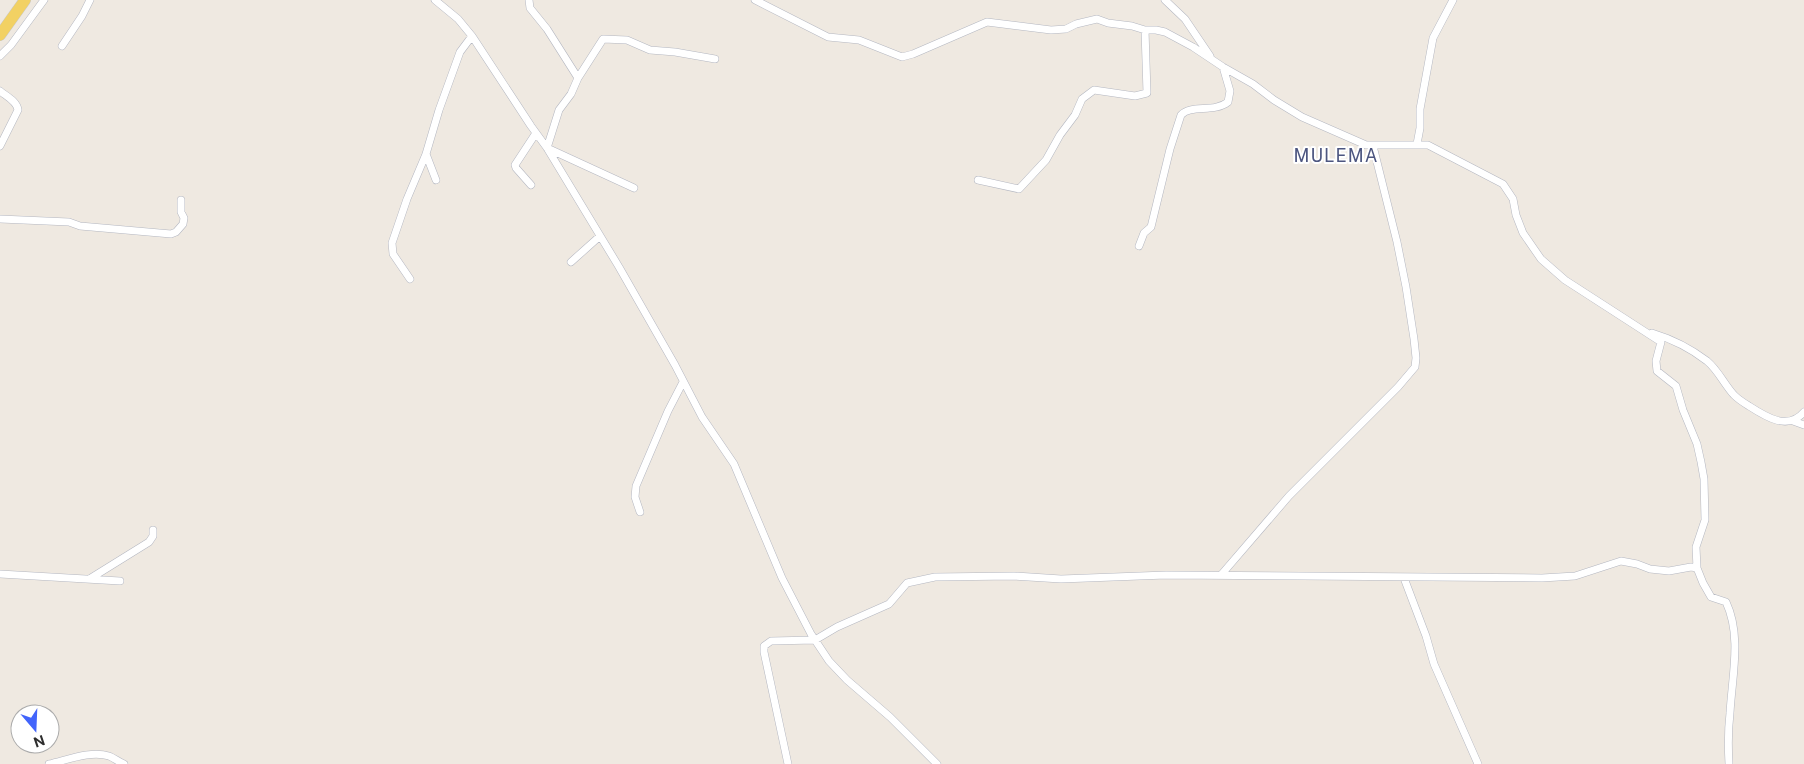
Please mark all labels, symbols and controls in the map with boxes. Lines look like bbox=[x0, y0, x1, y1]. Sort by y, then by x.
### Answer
district label: MULEMA bbox=[1294, 145, 1378, 166]
north arrow bbox=[10, 704, 60, 754]
text: N bbox=[31, 732, 47, 751]

